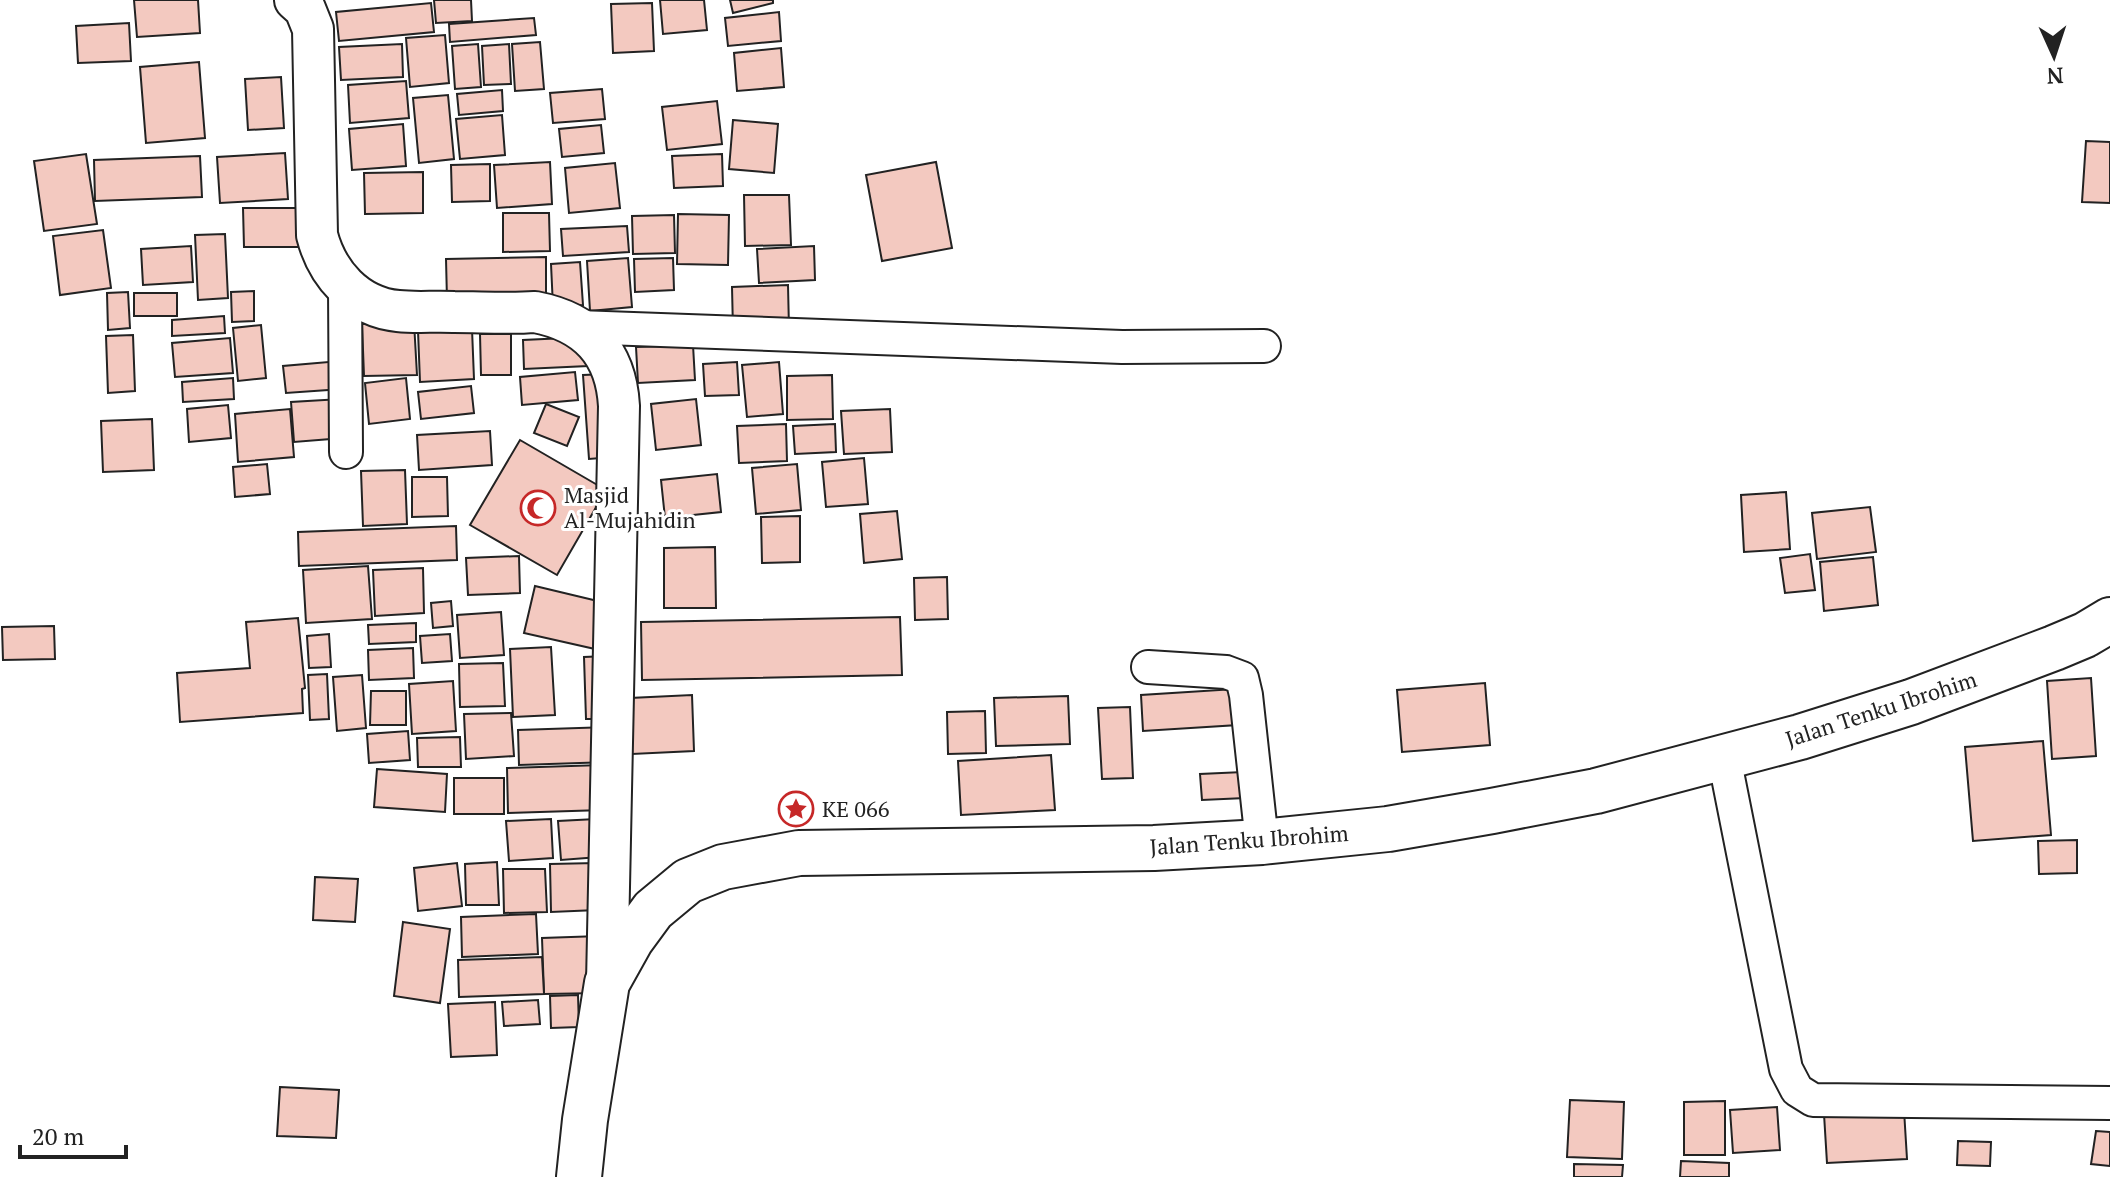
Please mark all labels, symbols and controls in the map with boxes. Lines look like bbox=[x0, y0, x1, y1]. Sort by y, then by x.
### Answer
north arrow bbox=[2014, 16, 2094, 96]
text: N bbox=[2046, 62, 2064, 91]
place label: Masjid Al-Mujahidin bbox=[564, 480, 696, 534]
mosque icon: Masjid Al-Mujahidin bbox=[519, 489, 557, 527]
street label: Jalan Tenku Ibrohim bbox=[1782, 664, 1980, 753]
place icon: KE 066 bbox=[777, 790, 815, 828]
place label: KE 066 bbox=[822, 794, 890, 823]
street label: Jalan Tenku Ibrohim bbox=[1149, 818, 1349, 861]
scale bar bbox=[20, 1109, 126, 1159]
text: 20 m bbox=[32, 1120, 84, 1152]

